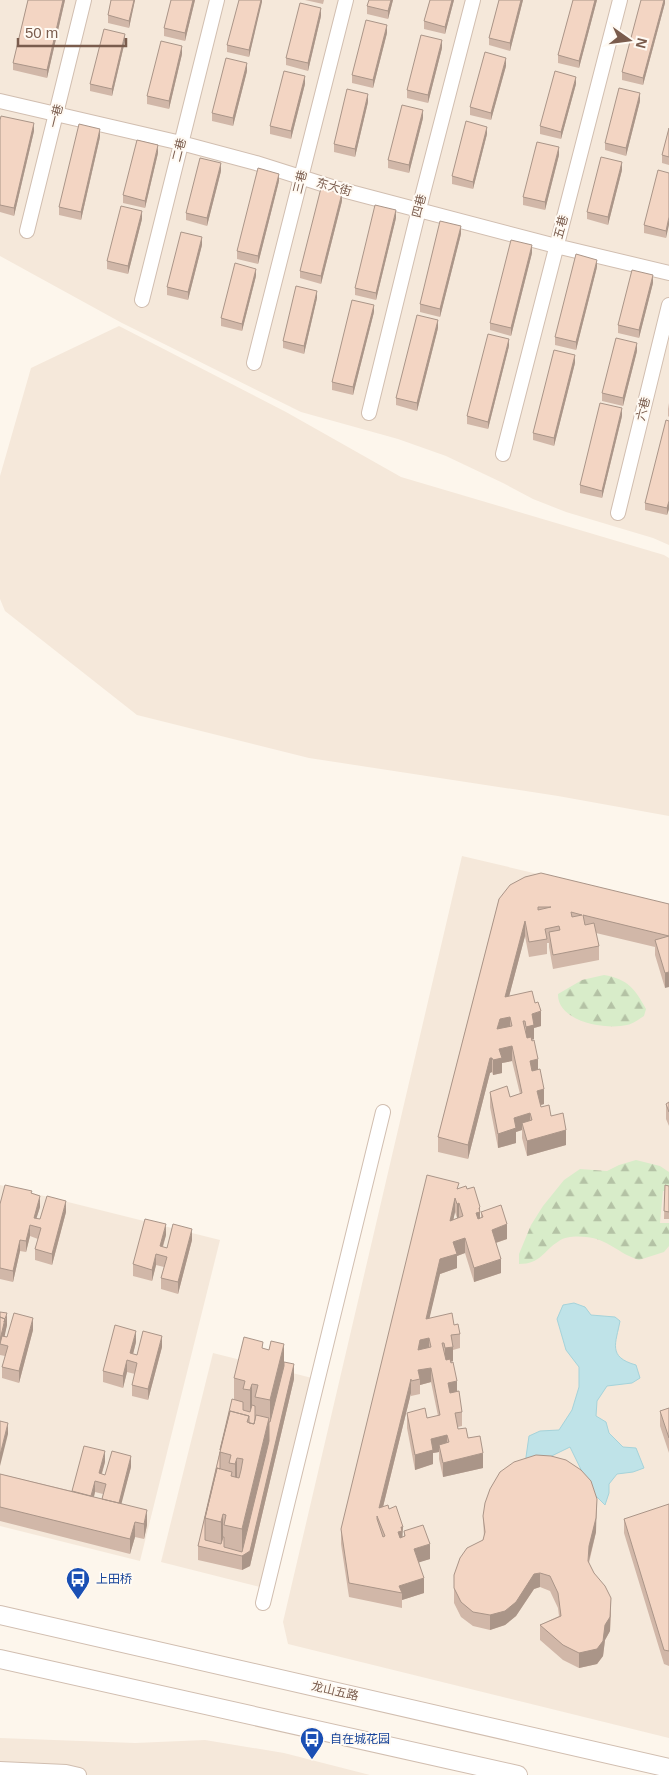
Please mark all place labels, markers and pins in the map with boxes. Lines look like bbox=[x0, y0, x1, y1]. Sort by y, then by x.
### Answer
bus stop icon: 上田桥 bbox=[65, 1566, 91, 1600]
place label: 上田桥 bbox=[96, 1572, 132, 1586]
bus stop icon: 自在城花园 bbox=[299, 1726, 325, 1760]
place label: 自在城花园 bbox=[330, 1732, 390, 1746]

